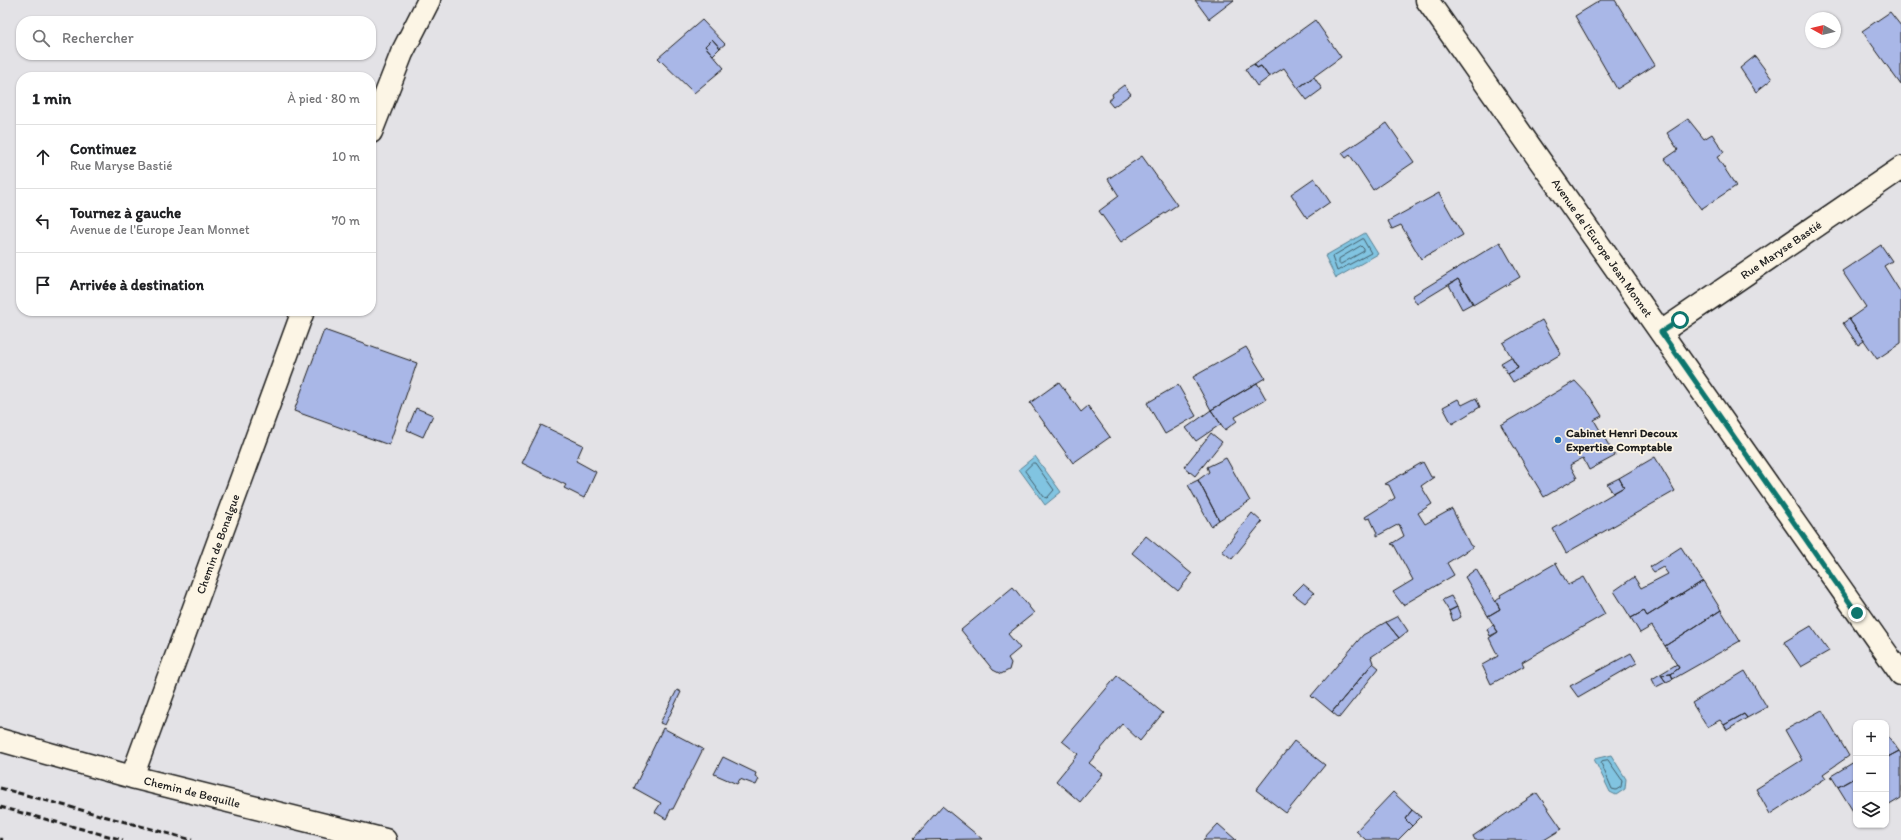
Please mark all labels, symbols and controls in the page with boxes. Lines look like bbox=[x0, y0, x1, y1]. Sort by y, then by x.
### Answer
north arrow bbox=[1805, 12, 1841, 48]
search box bbox=[16, 16, 376, 60]
icon: search bbox=[30, 27, 52, 49]
text: Rechercher bbox=[62, 29, 134, 47]
text: 1 min bbox=[32, 88, 71, 108]
text: À pied · 80 m bbox=[287, 91, 360, 106]
text: Continuez bbox=[70, 140, 136, 158]
icon: ahead bbox=[32, 146, 54, 168]
text: 10 m bbox=[332, 149, 360, 164]
text: Rue Maryse Bastié bbox=[70, 158, 173, 173]
street label: Avenue de l'Europe Jean Monnet bbox=[1549, 176, 1656, 320]
text: Tournez à gauche bbox=[70, 204, 181, 222]
icon: left bbox=[32, 210, 54, 232]
text: 70 m bbox=[332, 213, 360, 228]
street label: Rue Maryse Bastié bbox=[1738, 218, 1824, 282]
text: Avenue de l'Europe Jean Monnet bbox=[70, 222, 250, 237]
icon: arrive bbox=[32, 274, 54, 296]
text: Arrivée à destination bbox=[70, 276, 204, 294]
route start bbox=[1671, 311, 1689, 329]
place label: Cabinet Henri Decoux Expertise Comptable bbox=[1566, 426, 1678, 455]
marker: Cabinet Henri Decoux Expertise Comptable bbox=[1553, 435, 1563, 445]
street label: Chemin de Bonalgue bbox=[193, 492, 243, 596]
route end bbox=[1848, 604, 1866, 622]
map controls bbox=[1853, 720, 1889, 828]
button: + bbox=[1853, 720, 1889, 756]
button: − bbox=[1853, 756, 1889, 792]
street label: Chemin de Bequille bbox=[142, 773, 242, 811]
button: layers bbox=[1853, 792, 1889, 828]

